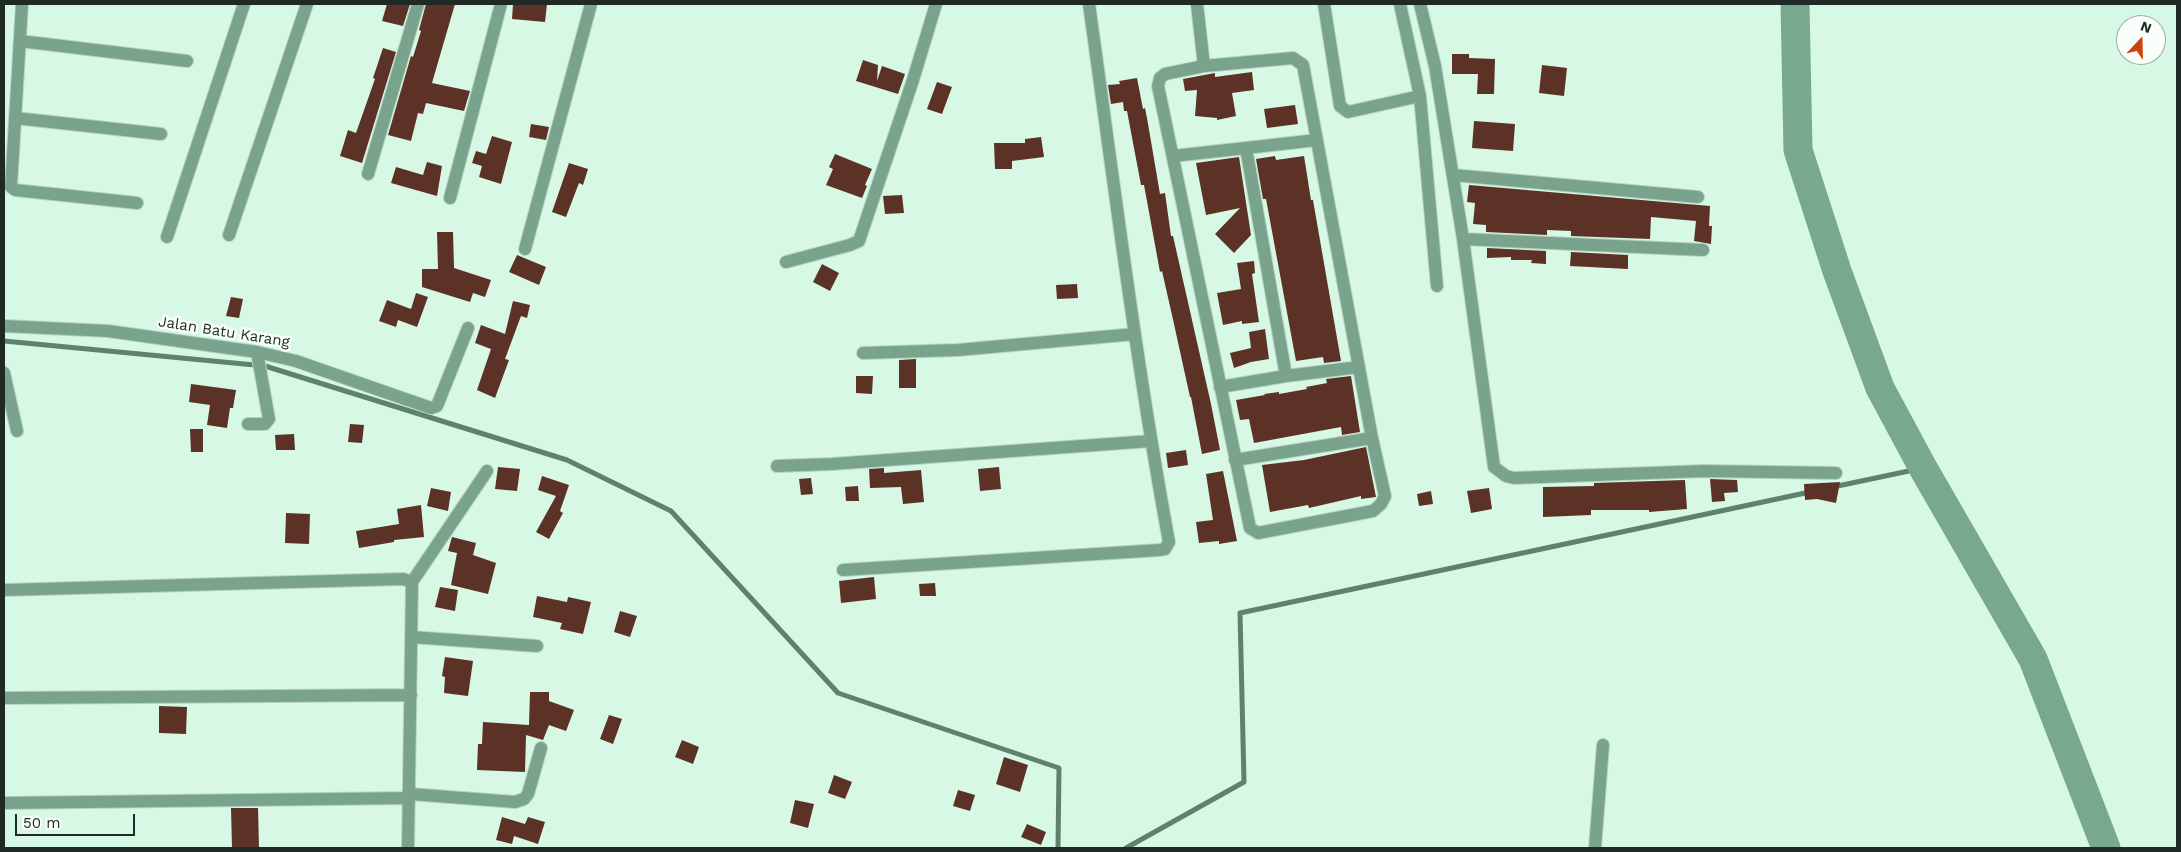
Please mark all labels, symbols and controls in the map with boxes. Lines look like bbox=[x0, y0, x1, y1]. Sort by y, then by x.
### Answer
north arrow bbox=[2116, 15, 2166, 65]
text: N bbox=[2138, 18, 2154, 36]
street label: Jalan Batu Karang bbox=[157, 313, 291, 351]
scale bar bbox=[18, 804, 138, 836]
text: 50 m bbox=[23, 814, 60, 832]

